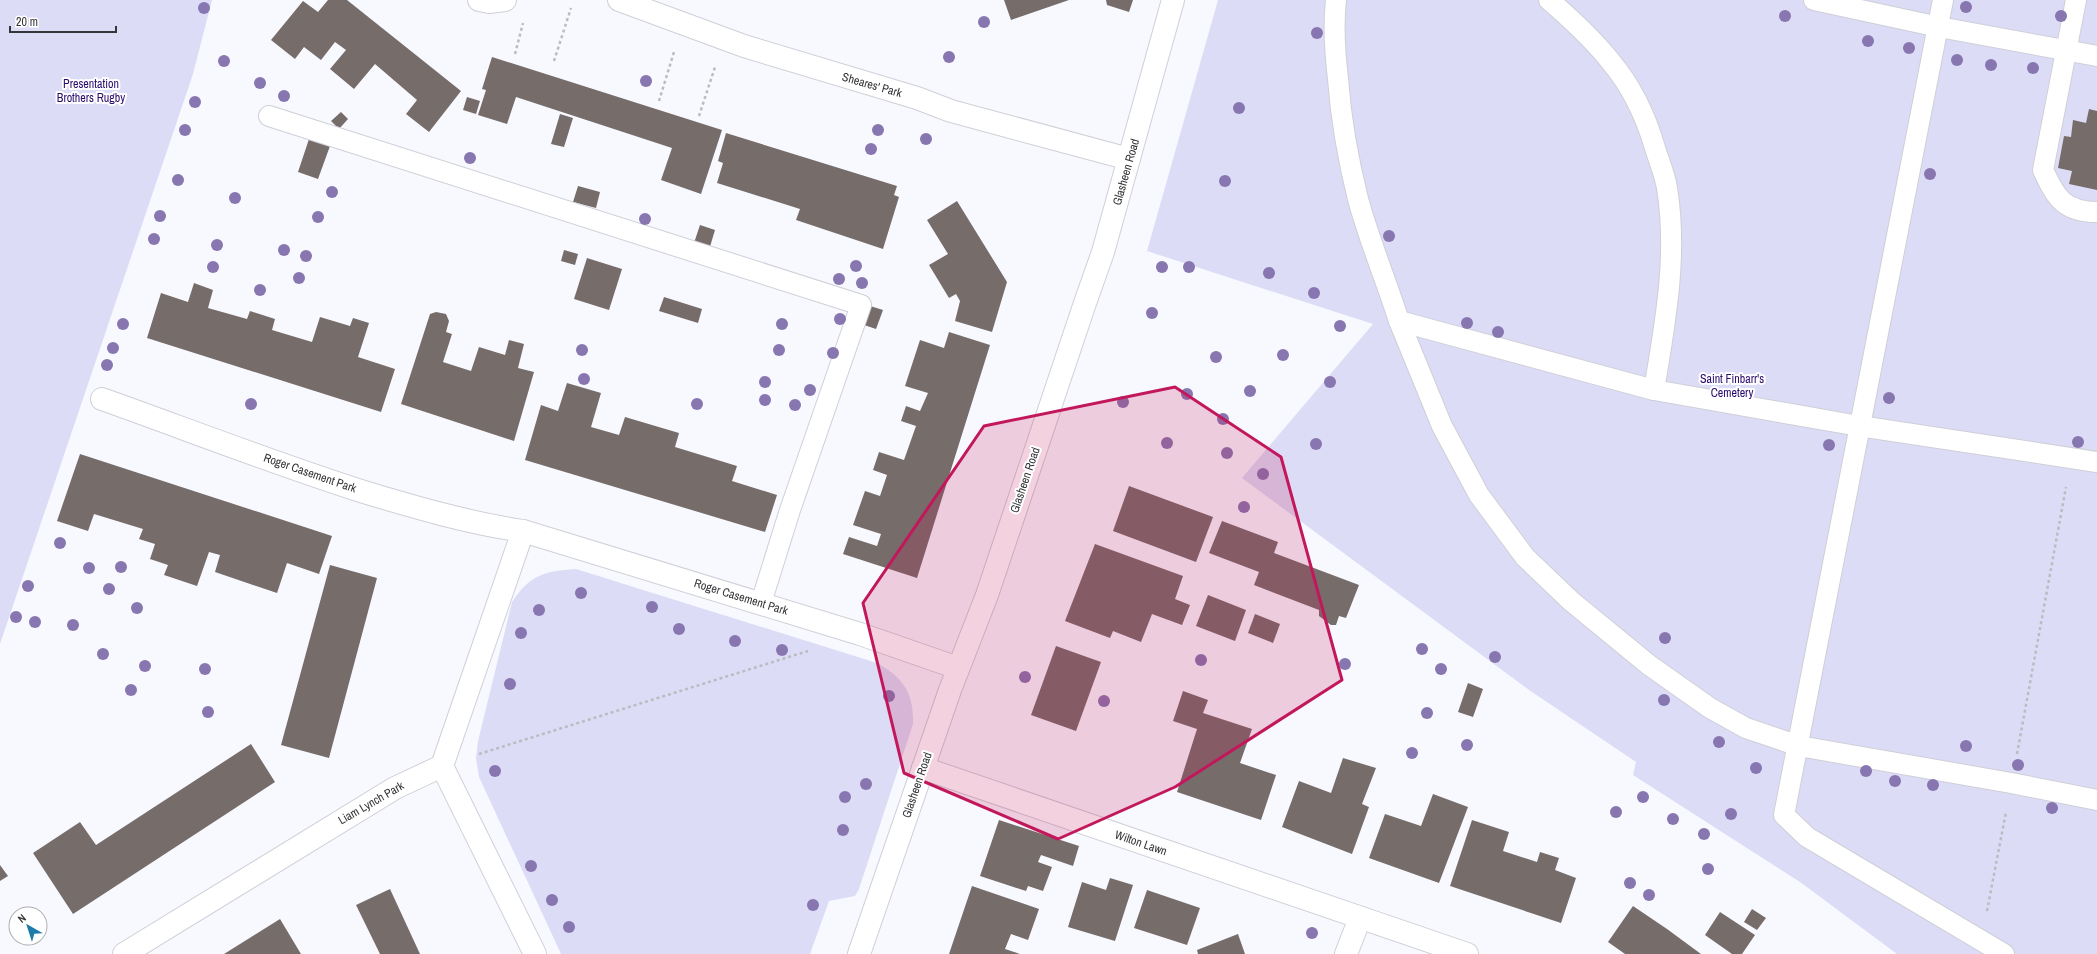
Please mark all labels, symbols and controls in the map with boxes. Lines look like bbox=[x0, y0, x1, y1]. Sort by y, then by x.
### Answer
scale bar bbox=[10, 8, 116, 34]
text: 20 m bbox=[16, 14, 38, 30]
street label: Sheares' Park bbox=[840, 69, 904, 101]
park label: Presentation Brothers Rugby bbox=[57, 76, 125, 106]
street label: Glasheen Road bbox=[1109, 137, 1143, 207]
park label: Saint Finbarr's Cemetery bbox=[1700, 371, 1764, 401]
street label: Glasheen Road bbox=[1006, 445, 1044, 515]
street label: Roger Casement Park bbox=[261, 450, 359, 496]
street label: Roger Casement Park bbox=[692, 575, 790, 619]
street label: Glasheen Road bbox=[898, 750, 936, 820]
street label: Liam Lynch Park bbox=[335, 778, 407, 828]
street label: Wilton Lawn bbox=[1113, 827, 1169, 859]
north arrow bbox=[8, 906, 48, 946]
text: N bbox=[15, 911, 29, 926]

